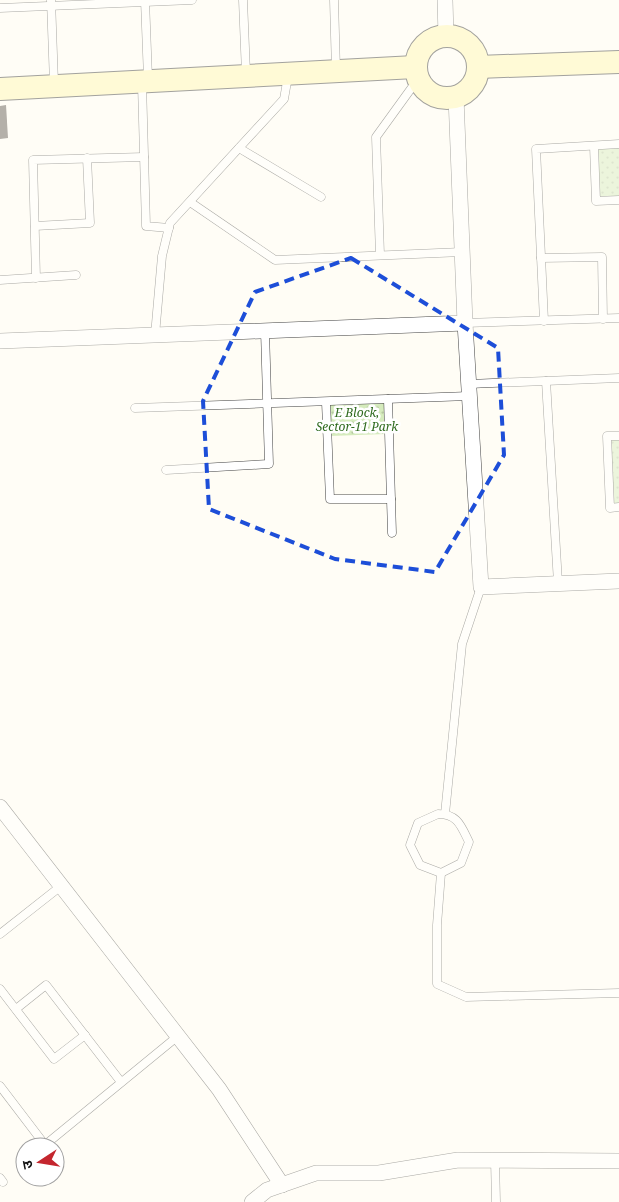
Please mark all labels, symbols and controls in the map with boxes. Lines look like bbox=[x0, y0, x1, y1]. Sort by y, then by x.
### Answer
park label: E Block, Sector-11 Park bbox=[316, 404, 399, 435]
north arrow bbox=[15, 1137, 65, 1187]
text: उ bbox=[16, 1158, 37, 1171]

